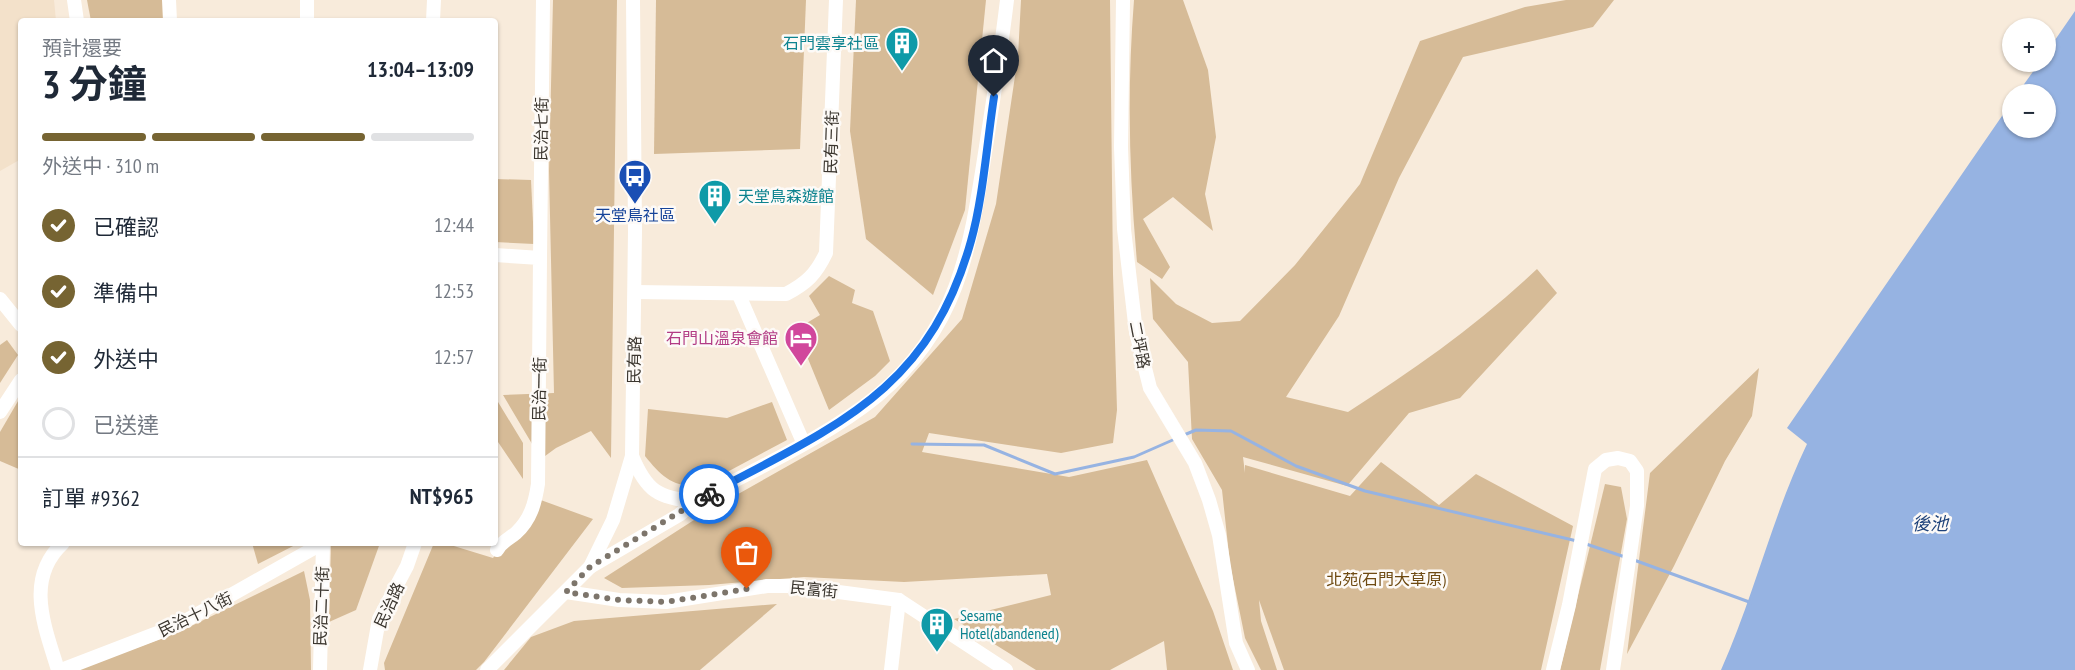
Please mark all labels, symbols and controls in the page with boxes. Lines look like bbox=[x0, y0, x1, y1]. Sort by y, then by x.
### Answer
map controls bbox=[2002, 18, 2056, 138]
button: + bbox=[2002, 18, 2056, 72]
building icon: 石門雲享社區 bbox=[884, 25, 920, 72]
place label: 石門雲享社區 bbox=[783, 33, 879, 53]
text: 預計還要 bbox=[42, 35, 122, 61]
pin bbox=[968, 35, 1019, 97]
icon: home bbox=[977, 44, 1010, 77]
text: 13:04–13:09 bbox=[367, 55, 474, 83]
text: 3 分鐘 bbox=[42, 58, 147, 109]
button: − bbox=[2002, 84, 2056, 138]
street label: 民治七街 bbox=[530, 97, 552, 161]
street label: 民有三街 bbox=[820, 110, 842, 174]
text: 外送中 · 310 m bbox=[42, 153, 159, 179]
bus stop icon: 天堂鳥社區 bbox=[617, 158, 653, 205]
building icon: 天堂鳥森遊館 bbox=[697, 178, 733, 225]
place label: 天堂鳥森遊館 bbox=[738, 186, 834, 206]
place label: 天堂鳥社區 bbox=[595, 205, 675, 225]
icon: check bbox=[42, 209, 75, 242]
text: 12:44 bbox=[434, 212, 474, 238]
text: 已確認 bbox=[93, 213, 159, 241]
icon: check bbox=[42, 275, 75, 308]
text: 12:53 bbox=[434, 278, 474, 304]
text: 準備中 bbox=[93, 279, 159, 307]
hotel icon: 石門山溫泉會館 bbox=[783, 320, 819, 367]
street label: 二坪路 bbox=[1126, 320, 1154, 370]
place label: 石門山溫泉會館 bbox=[666, 328, 778, 348]
street label: 民有路 bbox=[624, 336, 644, 384]
icon: check bbox=[42, 341, 75, 374]
text: 12:57 bbox=[434, 344, 474, 370]
text: 外送中 bbox=[93, 345, 159, 373]
street label: 民治一街 bbox=[528, 357, 550, 421]
text: 已送達 bbox=[93, 411, 159, 439]
courier bbox=[679, 464, 739, 524]
icon: bike bbox=[693, 478, 726, 511]
text: NT$965 bbox=[410, 482, 474, 510]
text: 訂單 #9362 bbox=[42, 484, 140, 512]
water label: 後池 bbox=[1912, 512, 1950, 535]
pin bbox=[721, 527, 772, 589]
icon: bag bbox=[730, 536, 763, 569]
street label: 民治二十街 bbox=[310, 566, 332, 646]
park label: 北苑(石門大草原) bbox=[1326, 569, 1446, 589]
street label: 民富街 bbox=[789, 577, 839, 601]
street label: 民治路 bbox=[370, 579, 408, 631]
street label: 民治十八街 bbox=[155, 587, 235, 641]
place label: Sesame Hotel(abandened) bbox=[960, 605, 1059, 643]
building icon: Sesame Hotel(abandened) bbox=[919, 606, 955, 653]

